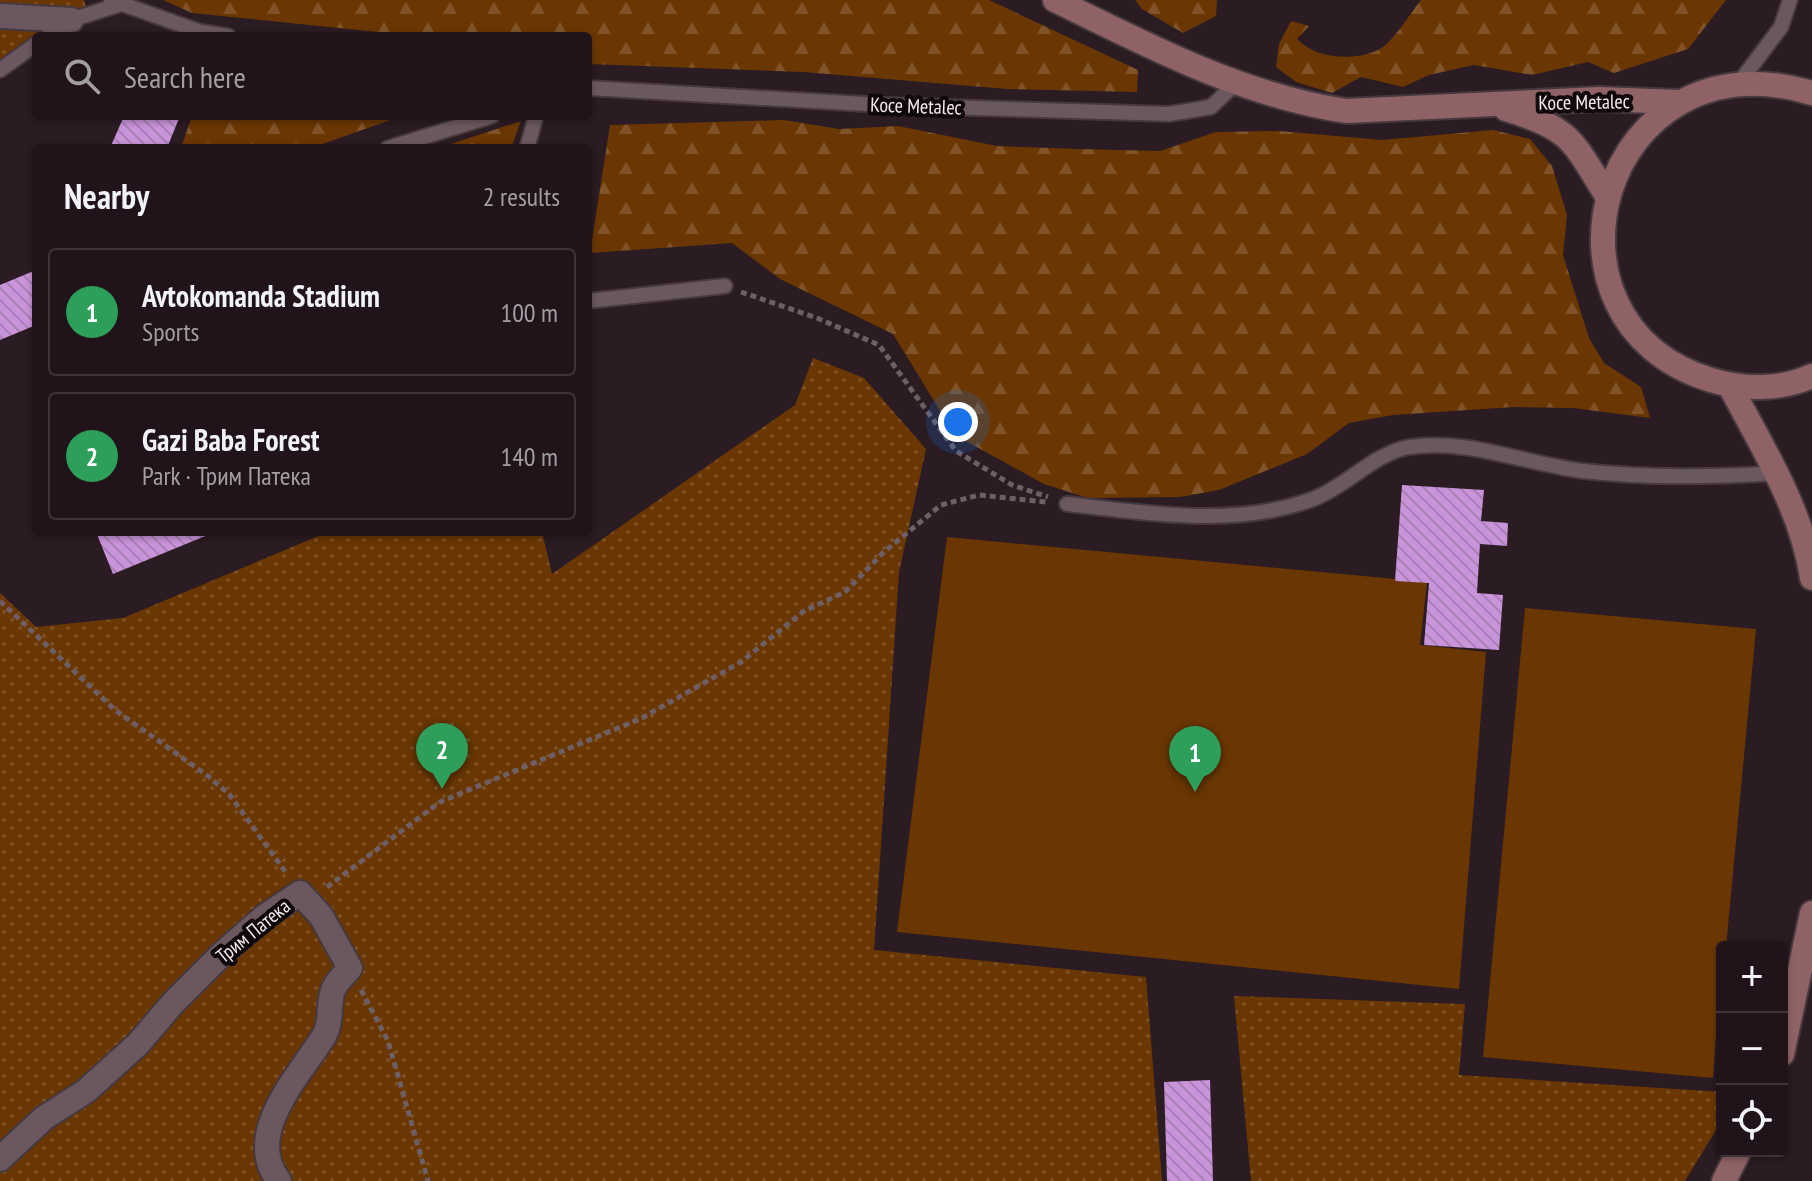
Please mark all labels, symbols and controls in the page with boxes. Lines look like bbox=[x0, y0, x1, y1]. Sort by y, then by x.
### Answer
search box bbox=[32, 32, 592, 120]
icon: search bbox=[60, 54, 104, 98]
text: Search here bbox=[124, 57, 246, 96]
street label: Koce Metalec bbox=[1538, 88, 1630, 116]
street label: Koce Metalec bbox=[870, 91, 962, 121]
text: Nearby bbox=[64, 174, 149, 218]
text: 2 results bbox=[483, 180, 560, 213]
text: Avtokomanda Stadium bbox=[142, 276, 380, 315]
text: 1 bbox=[86, 296, 98, 329]
text: 100 m bbox=[500, 296, 558, 329]
text: Sports bbox=[142, 315, 199, 348]
your location bbox=[938, 402, 978, 442]
text: Gazi Baba Forest bbox=[142, 420, 319, 459]
text: 2 bbox=[86, 440, 98, 473]
text: 140 m bbox=[500, 440, 558, 473]
text: Park · Трим Патека bbox=[142, 459, 311, 492]
pin: 2 bbox=[416, 723, 468, 789]
pin: 1 bbox=[1169, 726, 1221, 792]
street label: Трим Патека bbox=[211, 893, 295, 969]
map controls bbox=[1716, 941, 1788, 1157]
button: + bbox=[1716, 941, 1788, 1013]
button: − bbox=[1716, 1013, 1788, 1085]
button: locate bbox=[1716, 1085, 1788, 1157]

